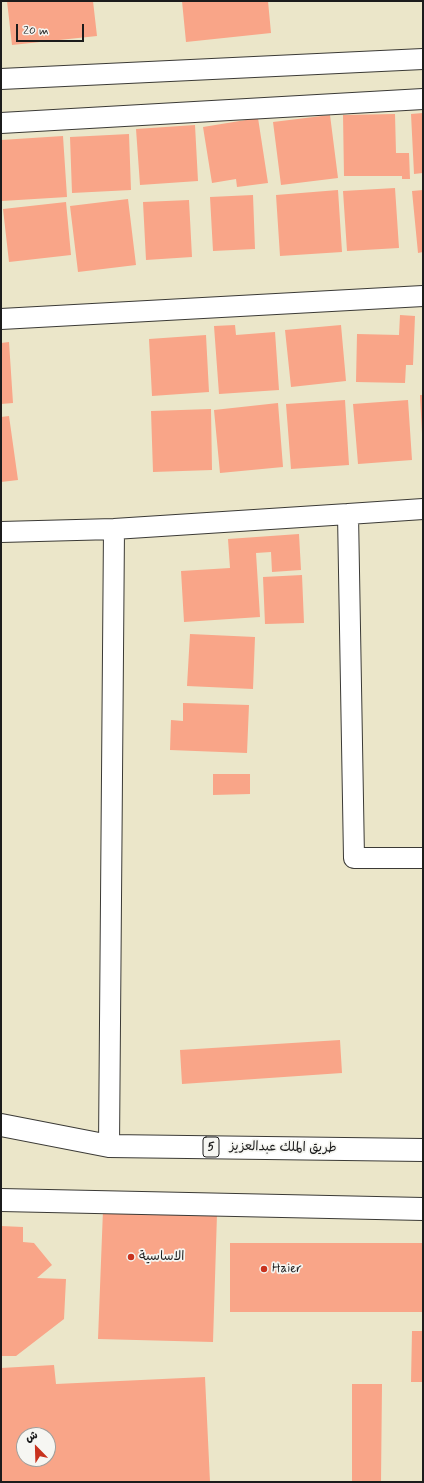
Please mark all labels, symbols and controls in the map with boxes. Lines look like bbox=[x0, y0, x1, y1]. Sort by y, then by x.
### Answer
scale bar bbox=[18, 16, 86, 42]
text: 20 m bbox=[23, 23, 49, 39]
road number: 5 bbox=[203, 1137, 219, 1157]
street label: طريق الملك عبدالعزيز bbox=[229, 1139, 337, 1157]
place label: الاساسية bbox=[139, 1249, 185, 1265]
marker: الاساسية bbox=[126, 1252, 136, 1262]
place label: Haier bbox=[272, 1261, 302, 1277]
marker: Haier bbox=[259, 1264, 269, 1274]
north arrow bbox=[16, 1427, 56, 1467]
text: ش bbox=[23, 1428, 40, 1446]

